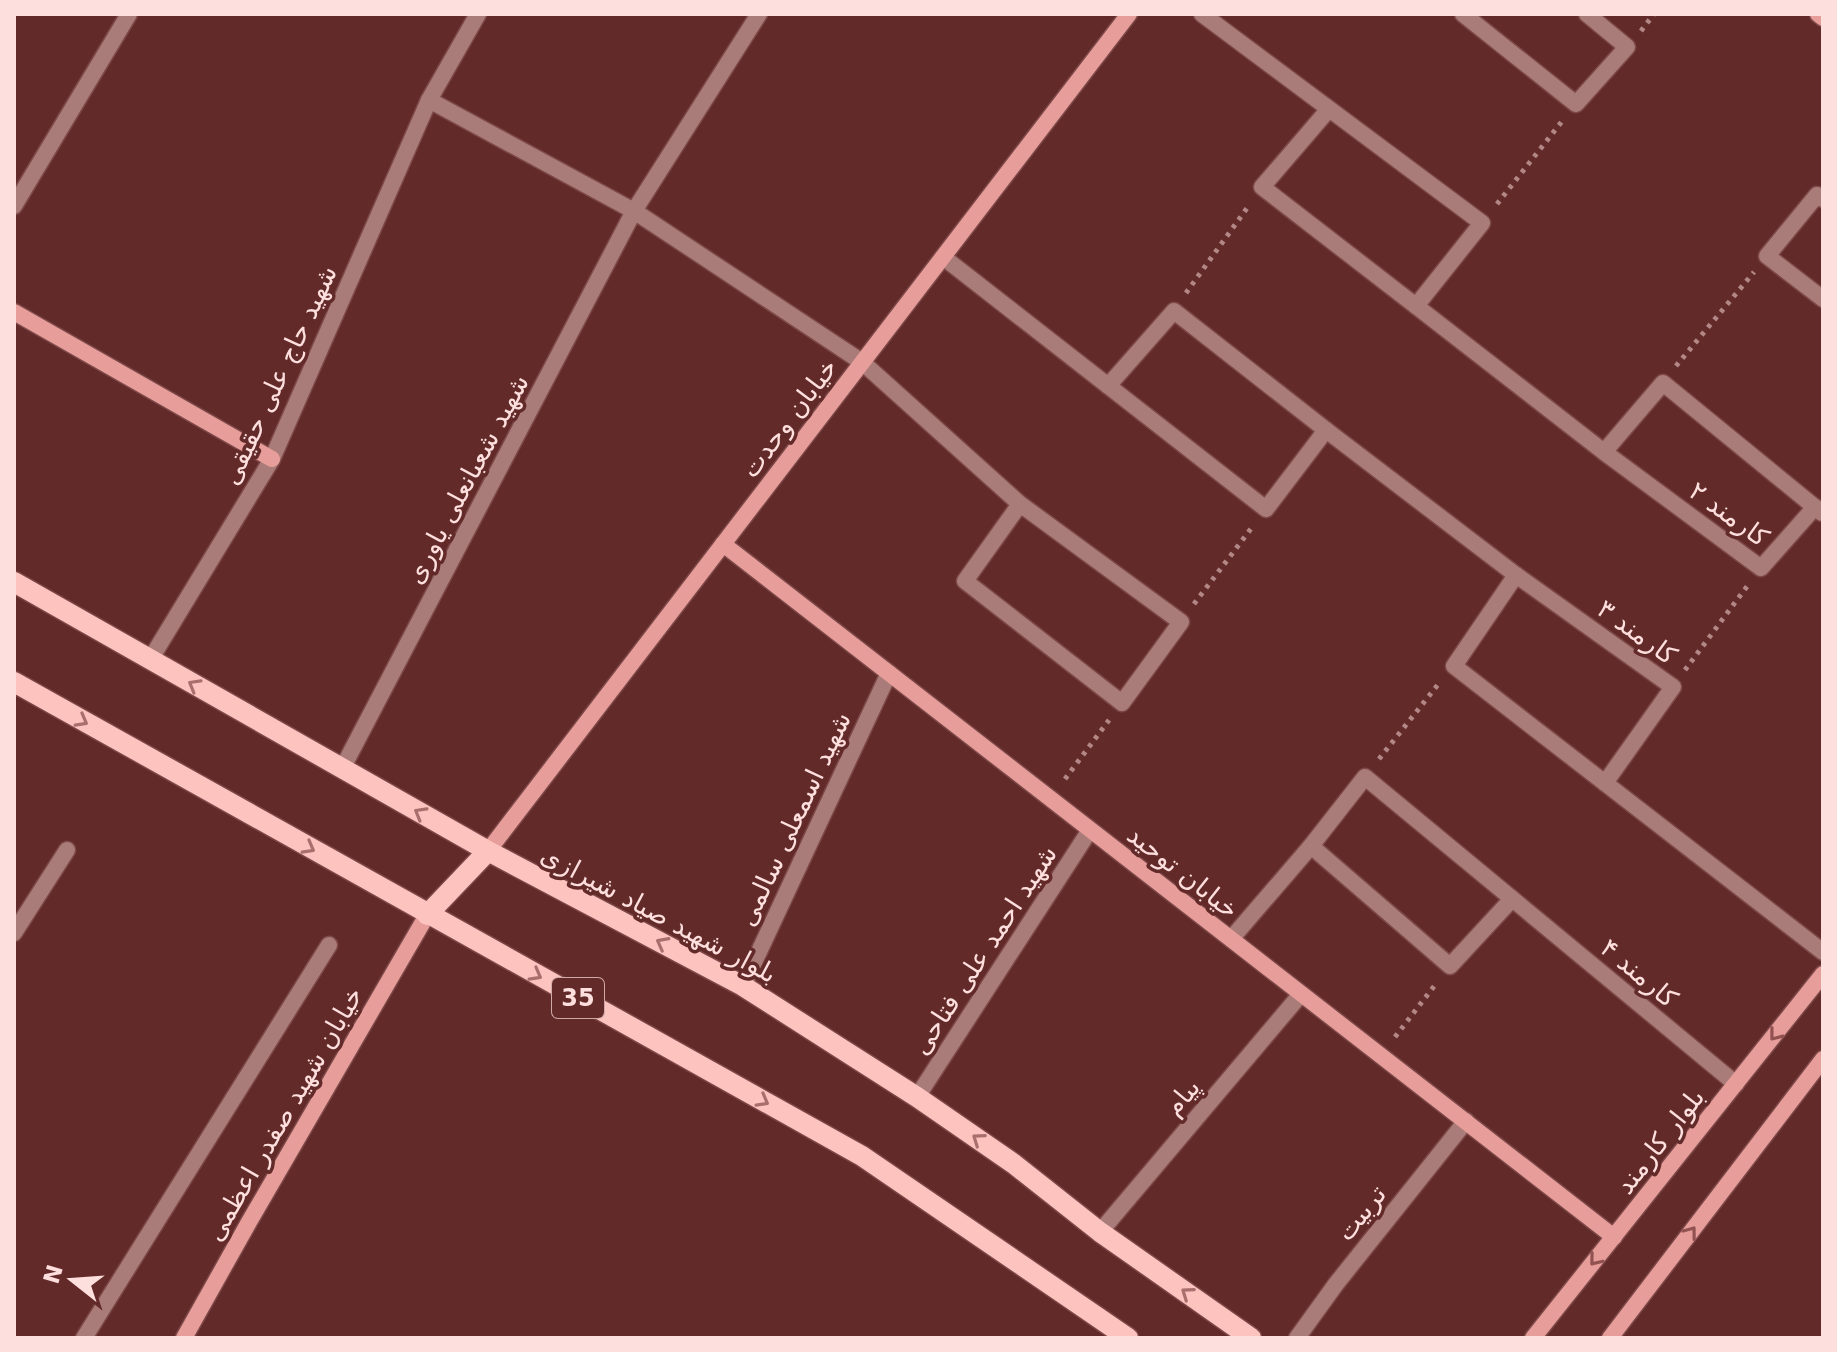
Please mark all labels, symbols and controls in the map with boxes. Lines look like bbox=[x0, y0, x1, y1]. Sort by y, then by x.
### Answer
street label: شهید حاج علی حقیقی bbox=[215, 261, 344, 490]
street label: خیابان وحدت bbox=[735, 353, 844, 484]
street label: شهید شعبانعلی یاوری bbox=[399, 369, 536, 589]
street label: کارمند ۲ bbox=[1684, 475, 1775, 553]
street label: کارمند ۳ bbox=[1592, 593, 1683, 671]
one-way arrow bbox=[188, 679, 202, 694]
street label: شهید اسمعلی سالمی bbox=[731, 707, 858, 931]
one-way arrow bbox=[74, 711, 88, 726]
one-way arrow bbox=[414, 807, 429, 823]
street label: خیابان توحید bbox=[1121, 819, 1244, 925]
one-way arrow bbox=[300, 838, 315, 854]
street label: بلوار شهید صیاد شیرازی bbox=[536, 839, 782, 990]
street label: شهید احمد علی فتاحی bbox=[905, 840, 1064, 1061]
street label: کارمند ۴ bbox=[1595, 932, 1684, 1014]
one-way arrow bbox=[655, 938, 670, 953]
one-way arrow bbox=[527, 965, 541, 981]
road number: 35 bbox=[552, 978, 604, 1018]
street label: خیابان شهید صفدر اعظمی bbox=[199, 982, 370, 1247]
one-way arrow bbox=[1770, 1026, 1784, 1041]
street label: پیام bbox=[1158, 1072, 1206, 1122]
street label: بلوار کارمند bbox=[1610, 1082, 1711, 1200]
one-way arrow bbox=[754, 1091, 769, 1107]
one-way arrow bbox=[972, 1134, 986, 1149]
street label: تربیت bbox=[1330, 1179, 1393, 1247]
one-way arrow bbox=[1682, 1226, 1696, 1240]
north arrow bbox=[32, 1240, 112, 1320]
one-way arrow bbox=[1591, 1251, 1605, 1266]
text: N bbox=[39, 1262, 68, 1287]
one-way arrow bbox=[1181, 1288, 1195, 1303]

